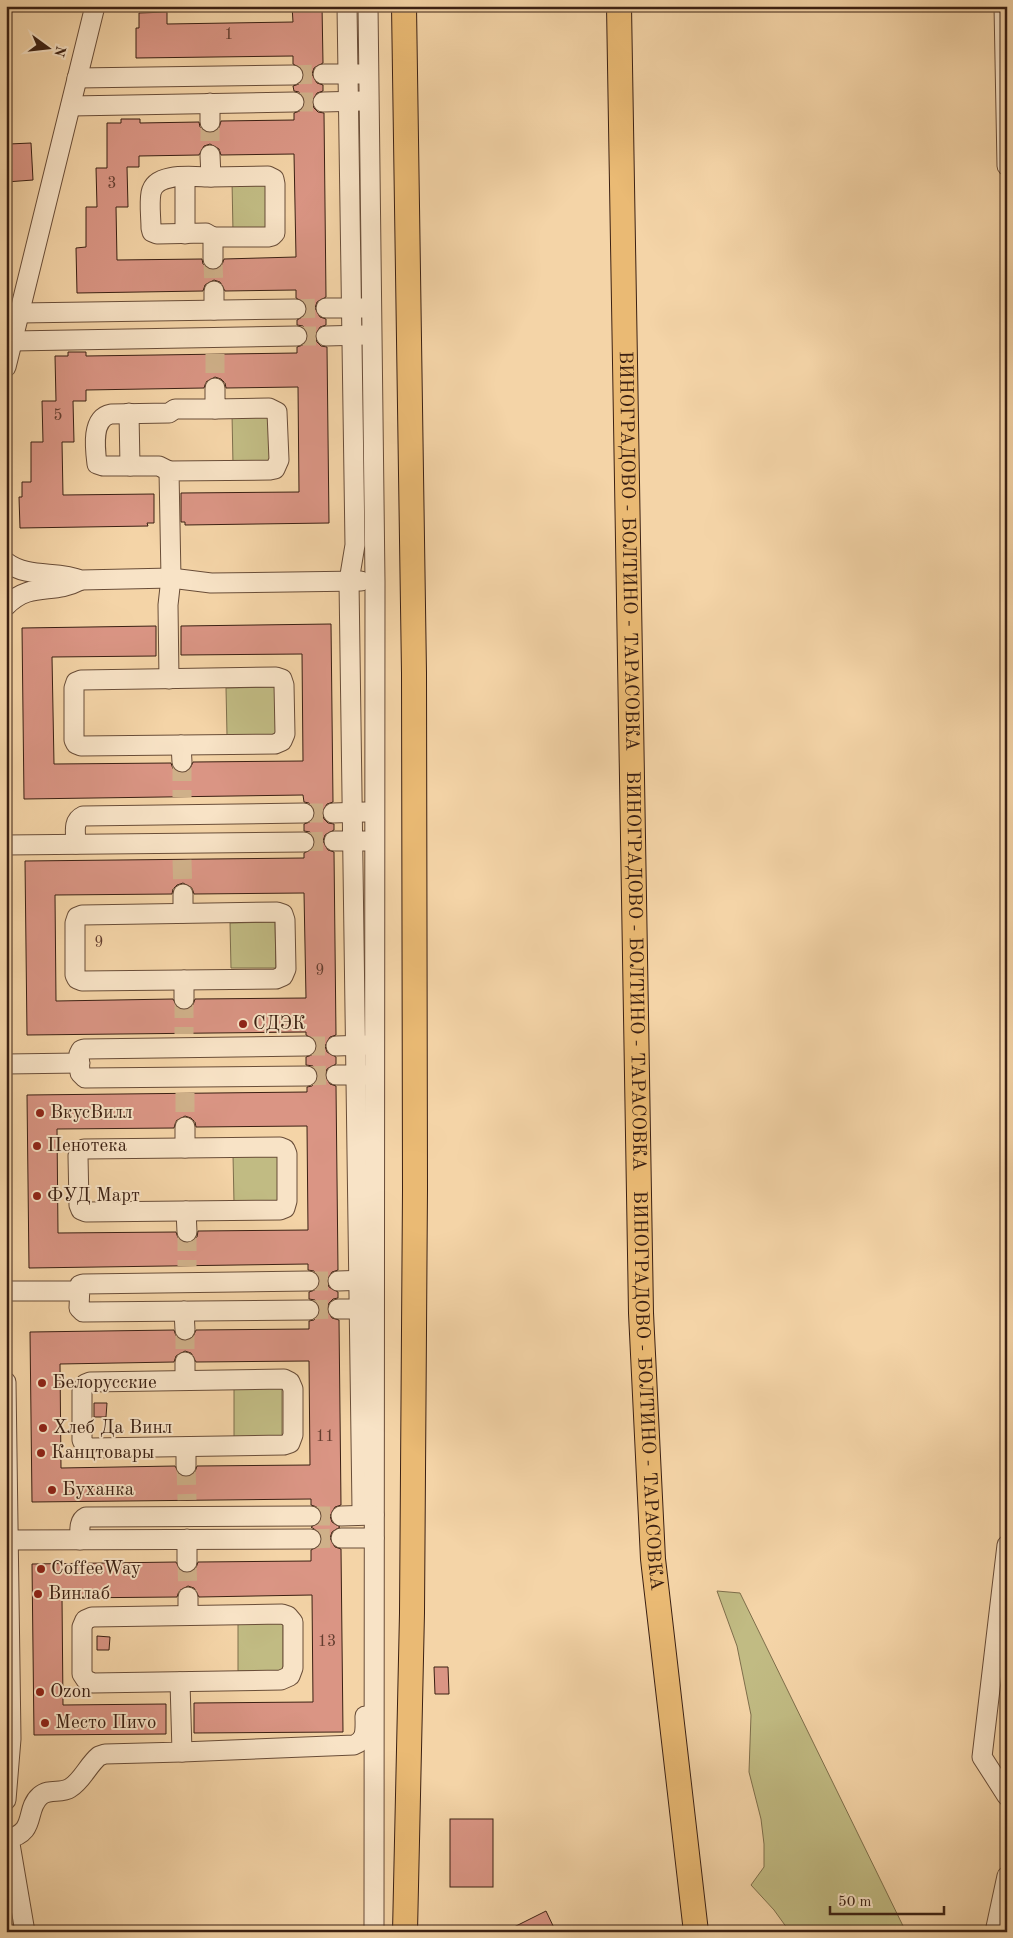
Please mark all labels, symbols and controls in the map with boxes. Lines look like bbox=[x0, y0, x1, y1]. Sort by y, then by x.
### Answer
north arrow bbox=[22, 22, 72, 72]
house number: 1 bbox=[224, 27, 234, 43]
text: N bbox=[51, 44, 68, 58]
house number: 3 bbox=[107, 176, 117, 192]
street label: ВИНОГРАДОВО - БОЛТИНО - ТАРАСОВКА bbox=[615, 351, 641, 752]
house number: 5 bbox=[53, 408, 63, 424]
street label: ВИНОГРАДОВО - БОЛТИНО - ТАРАСОВКА bbox=[622, 771, 648, 1172]
house number: 9 bbox=[94, 935, 104, 951]
house number: 9 bbox=[315, 963, 325, 979]
place label: СДЭК bbox=[253, 1015, 306, 1034]
marker: СДЭК bbox=[237, 1018, 249, 1030]
place label: ВкусВилл bbox=[50, 1104, 133, 1123]
marker: ВкусВилл bbox=[34, 1107, 46, 1119]
place label: Пенотека bbox=[47, 1137, 128, 1156]
marker: Пенотека bbox=[31, 1140, 43, 1152]
place label: ФУД Март bbox=[47, 1187, 140, 1206]
marker: ФУД Март bbox=[31, 1190, 43, 1202]
street label: ВИНОГРАДОВО - БОЛТИНО - ТАРАСОВКА bbox=[629, 1191, 666, 1592]
place label: Белорусские bbox=[52, 1374, 157, 1393]
marker: Белорусские bbox=[36, 1377, 48, 1389]
place label: Хлеб Да Винл bbox=[53, 1419, 172, 1438]
marker: Хлеб Да Винл bbox=[37, 1422, 49, 1434]
house number: 11 bbox=[316, 1429, 334, 1445]
place label: Канцтовары bbox=[51, 1444, 154, 1463]
marker: Канцтовары bbox=[35, 1447, 47, 1459]
place label: Буханка bbox=[62, 1481, 135, 1500]
marker: Буханка bbox=[46, 1484, 58, 1496]
place label: CoffeeWay bbox=[51, 1560, 141, 1579]
marker: CoffeeWay bbox=[35, 1563, 47, 1575]
place label: Винлаб bbox=[48, 1585, 110, 1604]
marker: Винлаб bbox=[32, 1588, 44, 1600]
house number: 13 bbox=[318, 1634, 336, 1650]
place label: Ozon bbox=[50, 1683, 91, 1702]
marker: Ozon bbox=[34, 1686, 46, 1698]
place label: Место Пиvо bbox=[55, 1714, 156, 1733]
marker: Место Пиvо bbox=[39, 1717, 51, 1729]
scale bar bbox=[830, 1883, 944, 1915]
text: 50 m bbox=[838, 1895, 872, 1910]

